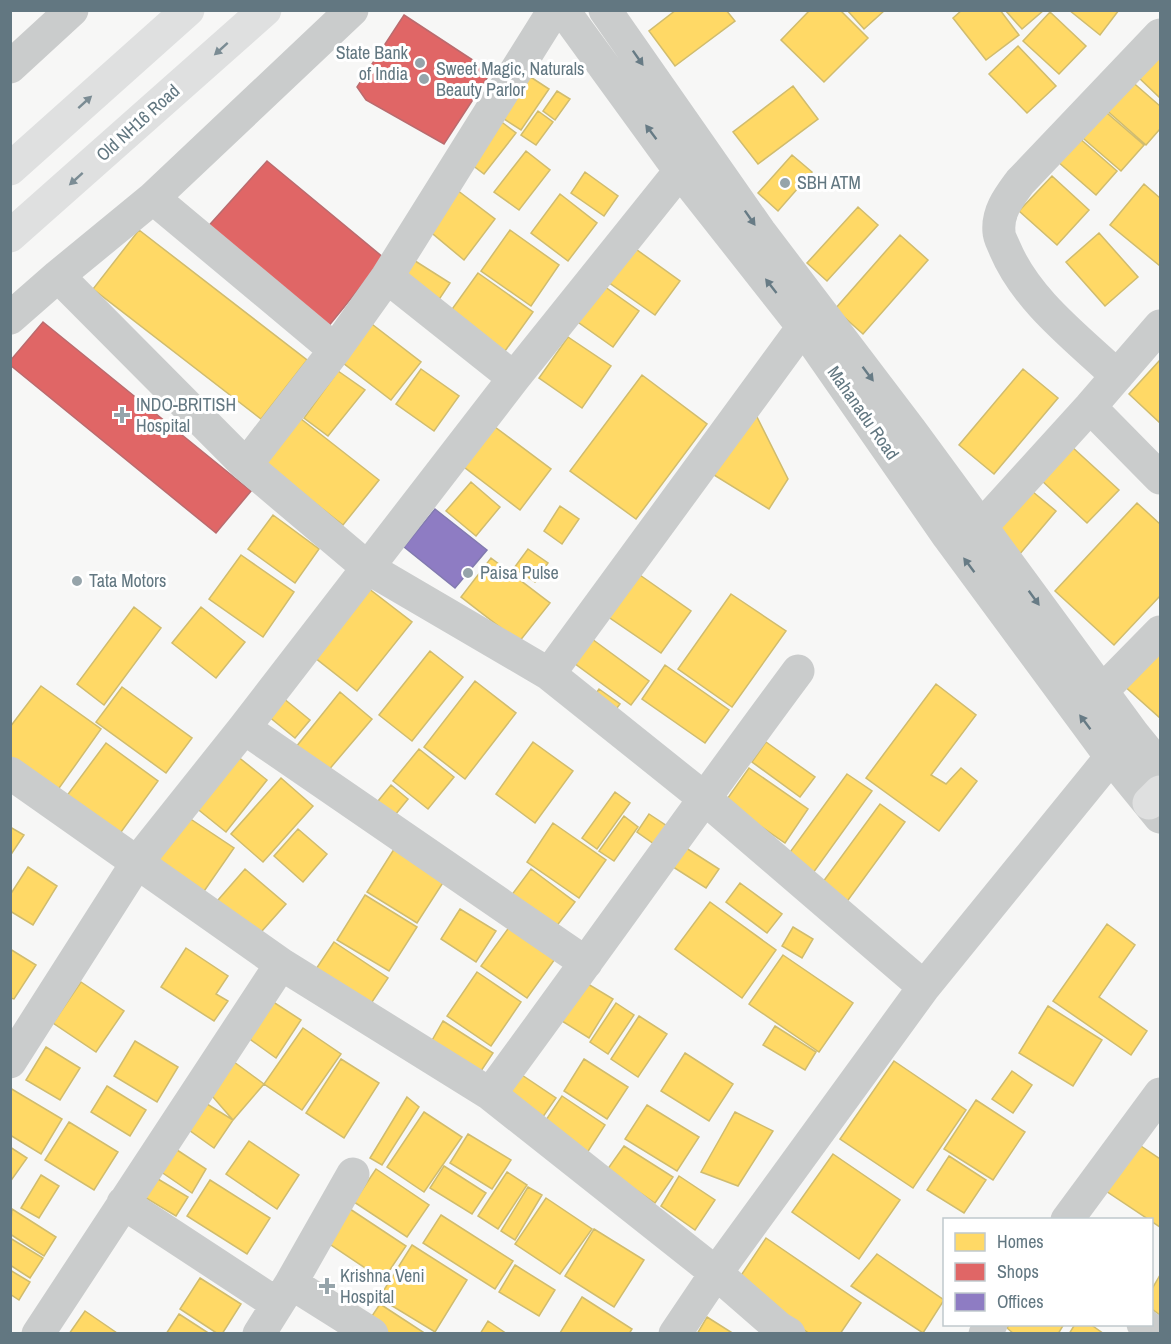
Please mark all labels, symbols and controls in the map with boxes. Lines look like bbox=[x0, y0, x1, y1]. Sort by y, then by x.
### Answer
place label: State Bank of India bbox=[336, 40, 409, 86]
one-way arrow bbox=[214, 42, 229, 56]
one-way arrow bbox=[632, 50, 644, 66]
marker: State Bank of India bbox=[413, 56, 427, 70]
place label: Sweet Magic, Naturals Beauty Parlor bbox=[436, 56, 584, 102]
marker: Sweet Magic, Naturals Beauty Parlor bbox=[417, 72, 431, 86]
street label: Old NH16 Road bbox=[91, 78, 185, 167]
one-way arrow bbox=[78, 95, 93, 109]
one-way arrow bbox=[646, 125, 658, 140]
place label: SBH ATM bbox=[797, 170, 861, 195]
one-way arrow bbox=[68, 172, 83, 186]
marker: SBH ATM bbox=[778, 176, 792, 190]
one-way arrow bbox=[744, 210, 755, 226]
one-way arrow bbox=[765, 278, 778, 294]
street label: Mahanadu Road bbox=[822, 361, 905, 465]
one-way arrow bbox=[861, 366, 873, 381]
place label: INDO-BRITISH Hospital bbox=[136, 392, 236, 438]
marker: INDO-BRITISH Hospital bbox=[113, 406, 131, 424]
one-way arrow bbox=[963, 557, 975, 573]
place label: Paisa Pulse bbox=[480, 560, 559, 585]
marker: Paisa Pulse bbox=[461, 566, 475, 580]
place label: Tata Motors bbox=[89, 568, 166, 593]
marker: Tata Motors bbox=[70, 574, 84, 588]
one-way arrow bbox=[1028, 589, 1040, 605]
one-way arrow bbox=[1079, 714, 1091, 730]
legend bbox=[943, 1218, 1153, 1326]
text: Homes bbox=[997, 1229, 1044, 1254]
text: Shops bbox=[997, 1259, 1039, 1284]
place label: Krishna Veni Hospital bbox=[340, 1263, 425, 1309]
marker: Krishna Veni Hospital bbox=[318, 1277, 336, 1295]
text: Offices bbox=[997, 1289, 1044, 1314]

